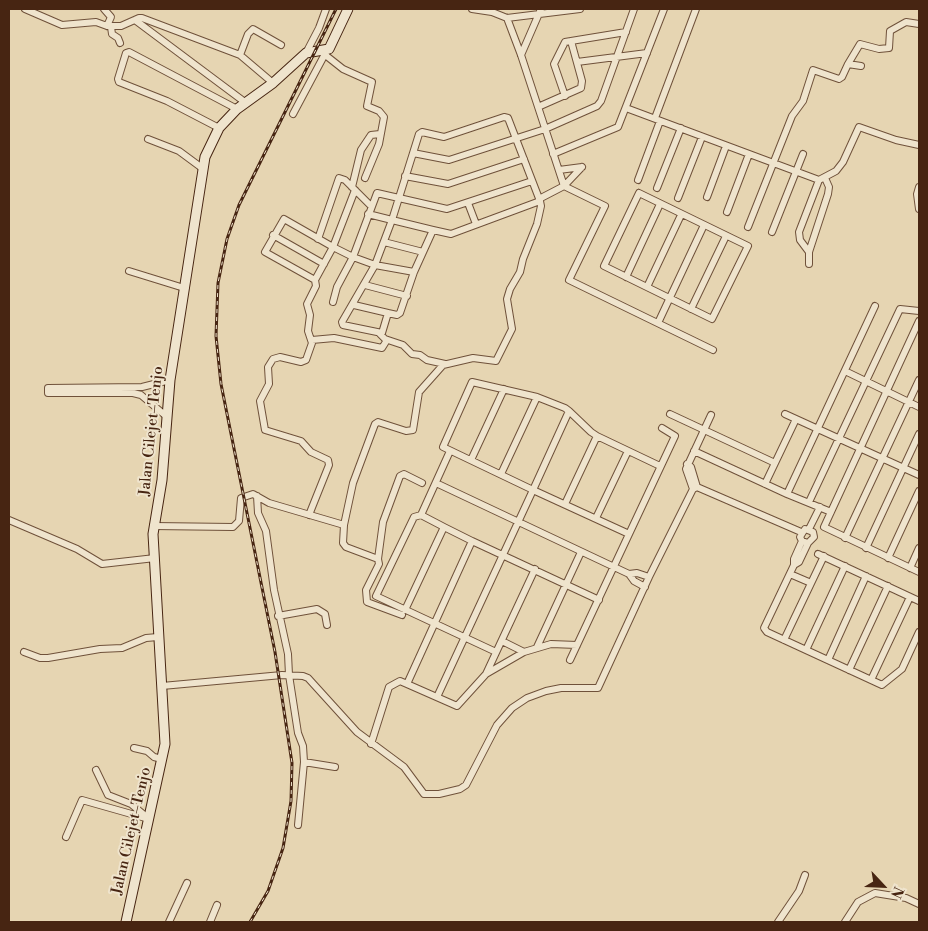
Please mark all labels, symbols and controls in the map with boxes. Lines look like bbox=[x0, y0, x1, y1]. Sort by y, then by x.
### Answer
street label: Jalan Cilejet–Tenjo bbox=[136, 365, 168, 497]
street label: Jalan Cilejet–Tenjo bbox=[109, 766, 155, 896]
north arrow bbox=[858, 861, 908, 911]
text: N bbox=[886, 884, 907, 901]

